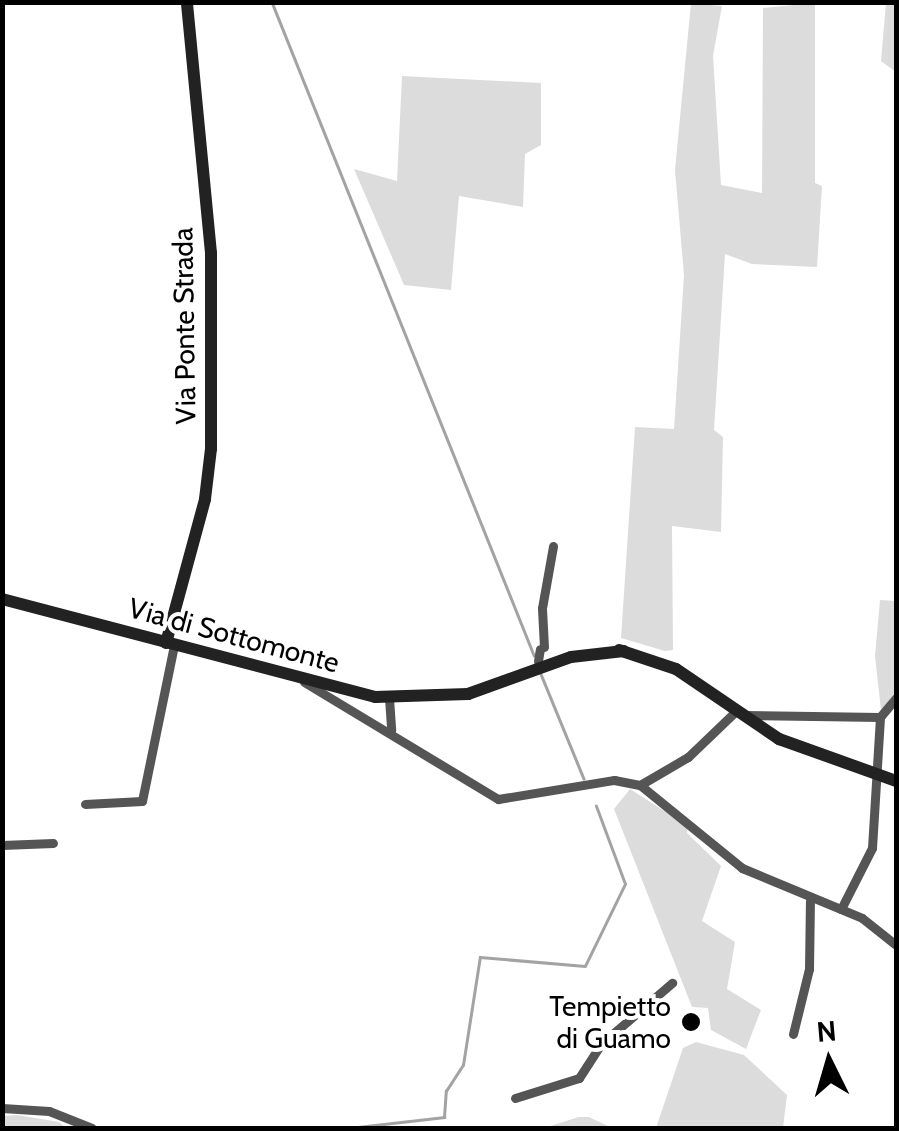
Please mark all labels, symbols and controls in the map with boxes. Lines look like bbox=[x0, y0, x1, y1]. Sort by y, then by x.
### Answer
street label: Via Ponte Strada bbox=[165, 227, 203, 425]
street label: Via di Sottomonte bbox=[125, 591, 343, 679]
place label: Tempietto di Guamo bbox=[549, 989, 671, 1055]
marker: Tempietto di Guamo bbox=[680, 1011, 702, 1033]
north arrow bbox=[779, 1011, 879, 1111]
text: N bbox=[815, 1013, 838, 1049]

